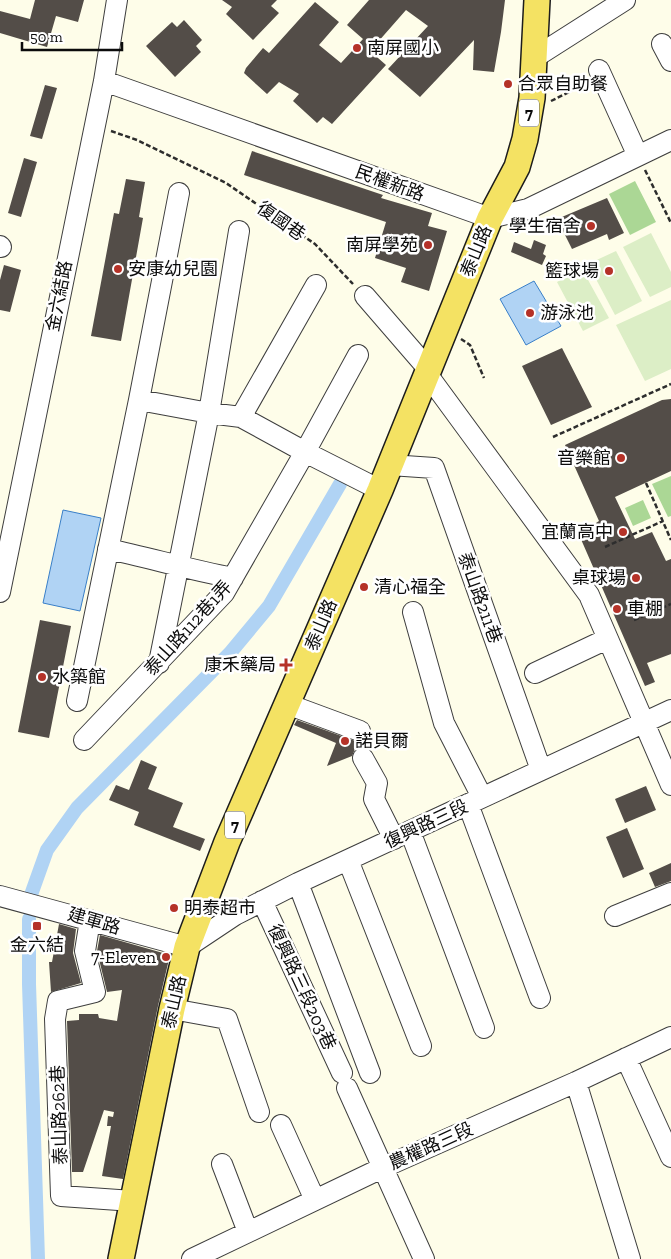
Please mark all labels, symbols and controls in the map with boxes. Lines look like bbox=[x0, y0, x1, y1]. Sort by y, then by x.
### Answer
scale bar bbox=[22, 20, 122, 52]
text: 50 m bbox=[30, 28, 63, 46]
place label: 南屏國小 bbox=[367, 37, 439, 59]
marker: 南屏國小 bbox=[351, 42, 363, 54]
place label: 合眾自助餐 bbox=[518, 73, 608, 95]
marker: 合眾自助餐 bbox=[502, 78, 514, 90]
road number: 7 bbox=[519, 100, 539, 126]
street label: 民權新路 bbox=[352, 160, 428, 206]
street label: 復國巷 bbox=[253, 197, 309, 245]
place label: 學生宿舍 bbox=[509, 215, 581, 237]
marker: 學生宿舍 bbox=[585, 220, 597, 232]
street label: 泰山路 bbox=[456, 222, 496, 280]
place label: 南屏學苑 bbox=[346, 234, 418, 256]
marker: 南屏學苑 bbox=[422, 239, 434, 251]
place label: 安康幼兒園 bbox=[128, 258, 218, 280]
street label: 金六結路 bbox=[41, 259, 77, 333]
place label: 籃球場 bbox=[545, 260, 599, 282]
marker: 安康幼兒園 bbox=[112, 263, 124, 275]
marker: 籃球場 bbox=[603, 265, 615, 277]
place label: 游泳池 bbox=[540, 302, 594, 324]
marker: 游泳池 bbox=[524, 307, 536, 319]
place label: 音樂館 bbox=[557, 447, 611, 469]
marker: 音樂館 bbox=[615, 452, 627, 464]
place label: 宜蘭高中 bbox=[541, 521, 613, 543]
marker: 宜蘭高中 bbox=[617, 526, 629, 538]
street label: 泰山路211巷 bbox=[453, 550, 507, 646]
place label: 桌球場 bbox=[572, 567, 626, 589]
marker: 桌球場 bbox=[630, 572, 642, 584]
street label: 泰山路112巷1弄 bbox=[140, 576, 236, 680]
place label: 清心福全 bbox=[374, 576, 446, 598]
marker: 清心福全 bbox=[358, 581, 370, 593]
street label: 泰山路 bbox=[300, 596, 342, 654]
place label: 車棚 bbox=[627, 598, 663, 620]
marker: 車棚 bbox=[611, 603, 623, 615]
place label: 康禾藥局 bbox=[204, 654, 276, 676]
marker: 康禾藥局 bbox=[280, 659, 292, 671]
place label: 水築館 bbox=[52, 666, 106, 688]
marker: 水築館 bbox=[36, 671, 48, 683]
place label: 諾貝爾 bbox=[355, 730, 409, 752]
marker: 諾貝爾 bbox=[339, 735, 351, 747]
street label: 復興路三段 bbox=[381, 795, 471, 853]
road number: 7 bbox=[225, 812, 245, 838]
place label: 明泰超市 bbox=[184, 897, 256, 919]
marker: 明泰超市 bbox=[168, 902, 180, 914]
street label: 建軍路 bbox=[65, 903, 123, 939]
marker: 金六結 bbox=[31, 920, 43, 932]
street label: 復興路三段203巷 bbox=[263, 921, 341, 1053]
place label: 金六結 bbox=[10, 934, 64, 956]
place label: 7-Eleven bbox=[91, 946, 157, 968]
marker: 7-Eleven bbox=[160, 951, 172, 963]
street label: 泰山路 bbox=[157, 973, 191, 1031]
street label: 泰山路262巷 bbox=[46, 1065, 72, 1165]
street label: 農權路三段 bbox=[385, 1118, 477, 1174]

